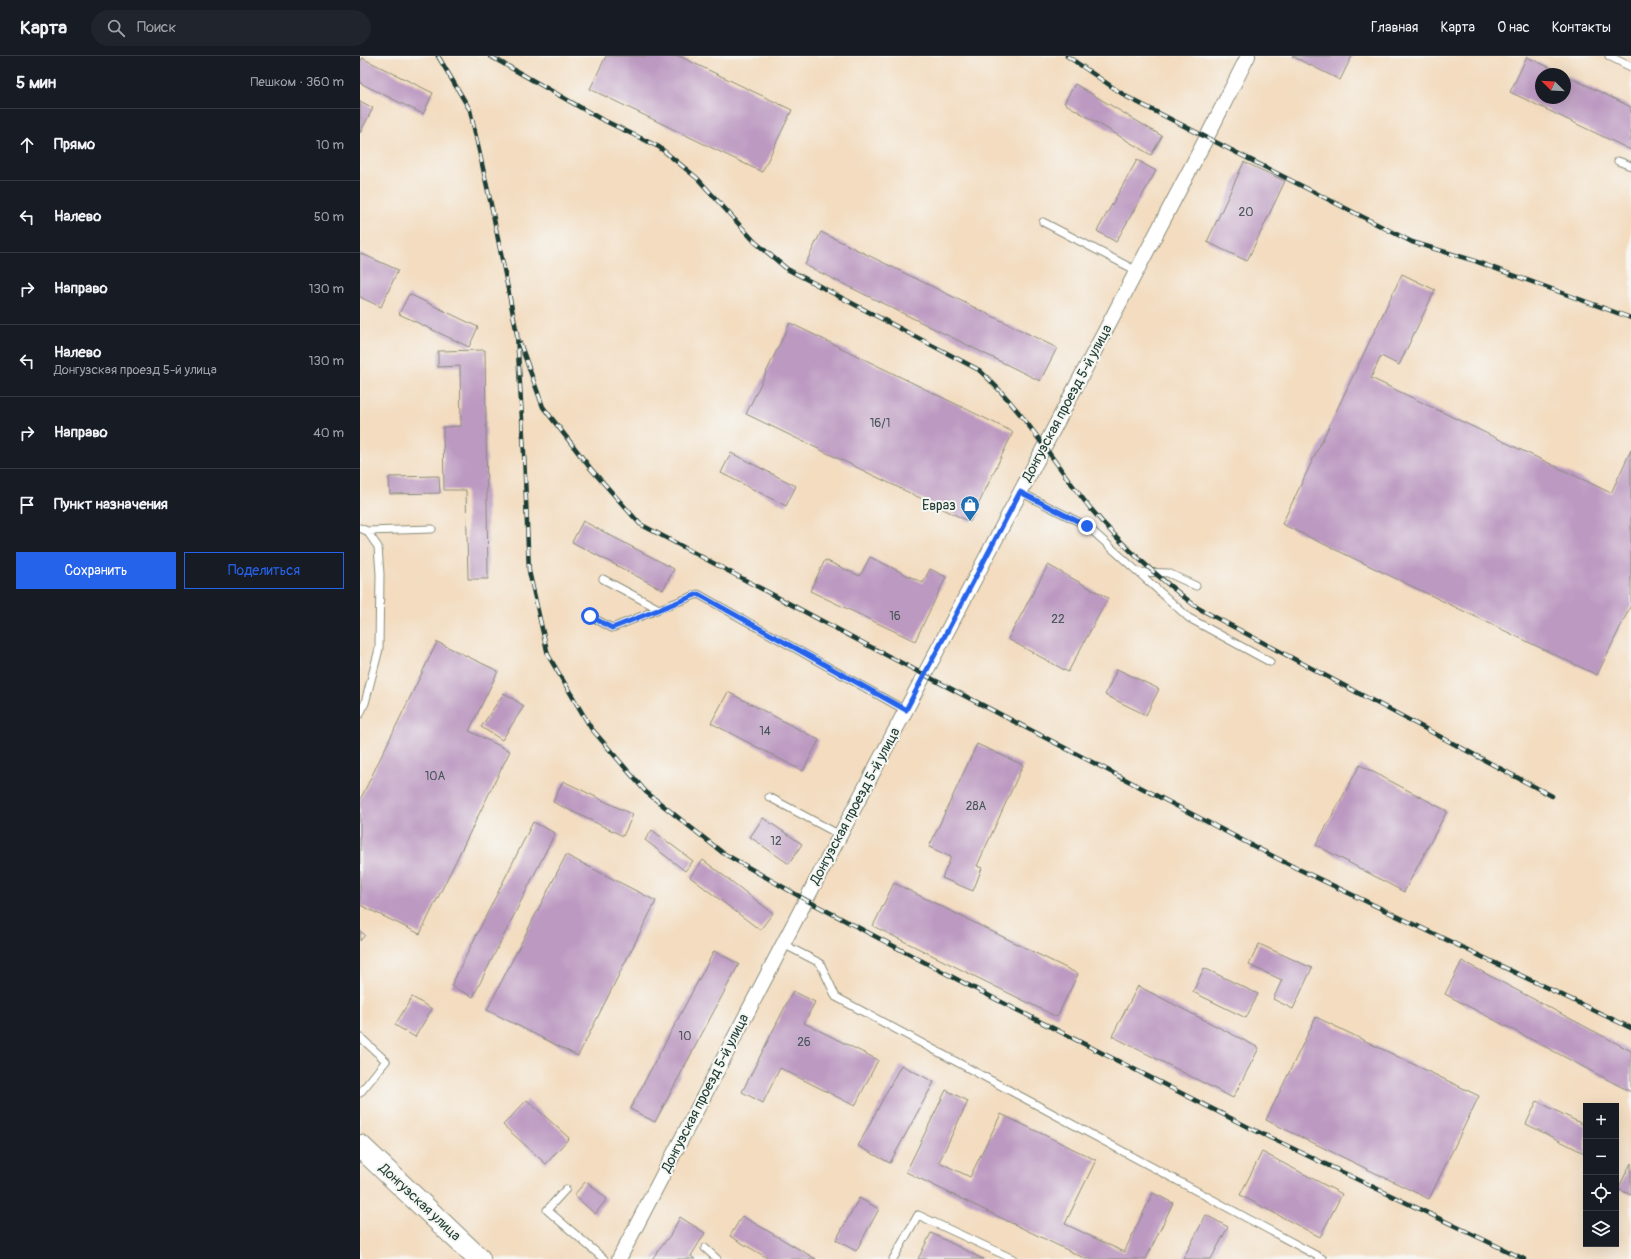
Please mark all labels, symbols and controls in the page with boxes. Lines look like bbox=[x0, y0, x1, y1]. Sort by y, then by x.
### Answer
search box bbox=[91, 10, 371, 46]
text: Карта bbox=[20, 16, 67, 40]
icon: search bbox=[105, 17, 127, 39]
text: Поиск bbox=[137, 18, 176, 37]
text: Главная bbox=[1371, 19, 1418, 36]
text: Карта bbox=[1440, 19, 1475, 36]
text: О нас bbox=[1497, 19, 1530, 36]
text: Контакты bbox=[1552, 19, 1611, 36]
north arrow bbox=[1535, 68, 1571, 104]
text: 5 мин bbox=[16, 72, 56, 93]
text: Пешком · 360 m bbox=[250, 74, 344, 90]
icon: ahead bbox=[16, 134, 38, 156]
text: Прямо bbox=[54, 135, 95, 154]
text: 10 m bbox=[316, 137, 344, 153]
house number: 20 bbox=[1239, 205, 1253, 220]
icon: left bbox=[16, 206, 38, 228]
text: Налево bbox=[54, 207, 101, 226]
text: 50 m bbox=[314, 209, 344, 225]
icon: right bbox=[16, 278, 38, 300]
text: Направо bbox=[54, 279, 108, 298]
text: 130 m bbox=[308, 281, 344, 297]
street label: Донгузская проезд 5-й улица bbox=[1018, 322, 1116, 485]
text: Налево bbox=[54, 343, 101, 362]
icon: left bbox=[16, 350, 38, 372]
text: 130 m bbox=[308, 353, 344, 369]
text: Донгузская проезд 5-й улица bbox=[54, 362, 217, 378]
house number: 16/1 bbox=[870, 416, 890, 431]
icon: right bbox=[16, 422, 38, 444]
text: Направо bbox=[54, 423, 108, 442]
text: 40 m bbox=[313, 425, 344, 441]
icon: arrive bbox=[16, 494, 38, 516]
shop icon: Евраз bbox=[959, 494, 981, 522]
text: Пункт назначения bbox=[54, 495, 168, 514]
place label: Евраз bbox=[922, 497, 956, 514]
route end bbox=[1078, 517, 1096, 535]
button: Сохранить bbox=[16, 552, 176, 589]
button: Поделиться bbox=[184, 552, 344, 589]
route start bbox=[581, 607, 599, 625]
house number: 16 bbox=[889, 609, 901, 624]
house number: 22 bbox=[1051, 612, 1065, 627]
house number: 14 bbox=[759, 724, 771, 739]
street label: Донгузская проезд 5-й улица bbox=[806, 725, 904, 888]
house number: 10А bbox=[425, 769, 446, 784]
house number: 28А bbox=[966, 799, 986, 814]
house number: 12 bbox=[770, 834, 782, 849]
street label: Донгузская проезд 5-й улица bbox=[657, 1011, 752, 1176]
house number: 10 bbox=[679, 1029, 691, 1044]
house number: 26 bbox=[797, 1035, 811, 1050]
map controls bbox=[1583, 1103, 1619, 1247]
button: + bbox=[1583, 1103, 1619, 1139]
button: − bbox=[1583, 1139, 1619, 1175]
street label: Донгузская улица bbox=[375, 1159, 464, 1244]
button: locate bbox=[1583, 1175, 1619, 1211]
button: layers bbox=[1583, 1211, 1619, 1247]

